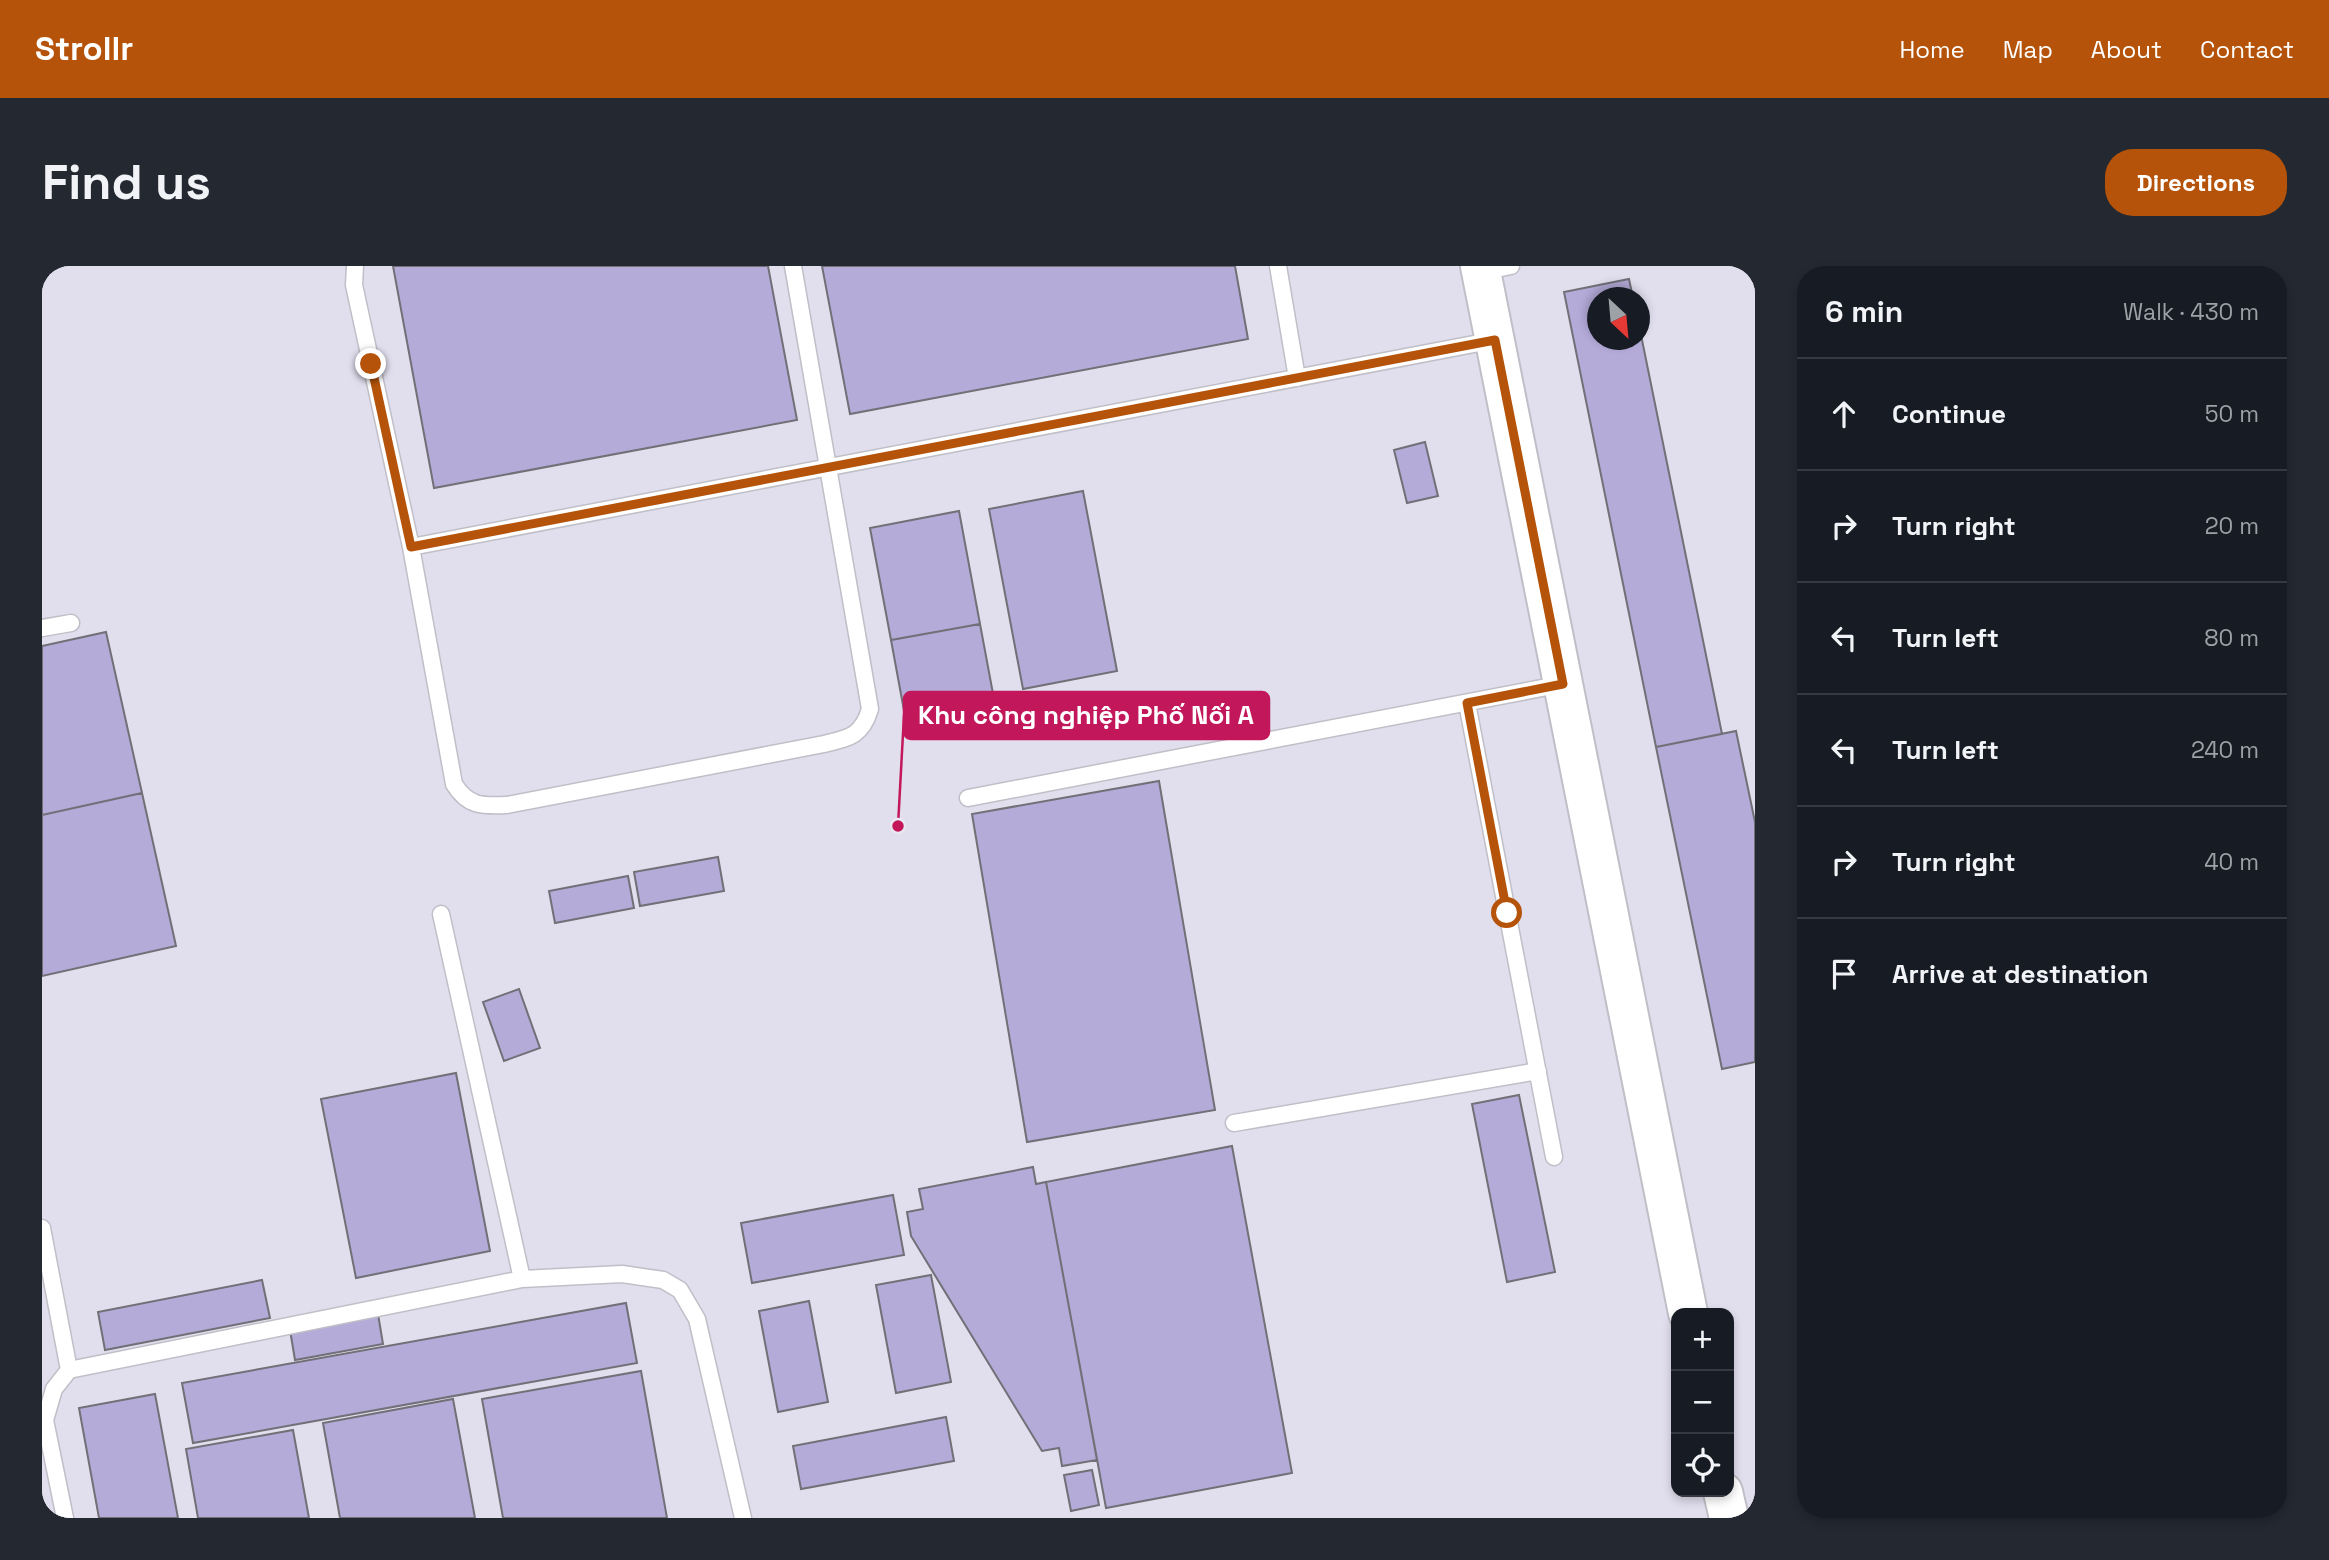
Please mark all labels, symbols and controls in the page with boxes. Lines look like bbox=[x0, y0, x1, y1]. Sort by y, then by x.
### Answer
text: Strollr bbox=[35, 28, 133, 70]
text: Home bbox=[1899, 34, 1965, 65]
text: Map bbox=[2003, 34, 2053, 65]
text: About bbox=[2091, 34, 2162, 65]
text: Contact bbox=[2200, 34, 2294, 65]
button: Directions bbox=[2105, 149, 2287, 216]
text: Find us bbox=[42, 151, 211, 213]
north arrow bbox=[1587, 287, 1650, 350]
text: 6 min bbox=[1825, 292, 1903, 331]
text: Walk · 430 m bbox=[2123, 297, 2259, 327]
route end bbox=[355, 348, 386, 379]
icon: ahead bbox=[1825, 395, 1863, 433]
text: Continue bbox=[1892, 397, 2006, 431]
text: 50 m bbox=[2205, 399, 2259, 429]
icon: right bbox=[1825, 507, 1863, 545]
text: Turn right bbox=[1892, 509, 2016, 543]
text: 20 m bbox=[2205, 511, 2259, 541]
icon: left bbox=[1825, 619, 1863, 657]
text: Turn left bbox=[1892, 621, 1999, 655]
text: 80 m bbox=[2204, 623, 2259, 653]
callout: Khu công nghiệp Phố Nối A bbox=[904, 692, 1269, 739]
text: Khu công nghiệp Phố Nối A bbox=[918, 698, 1255, 732]
icon: left bbox=[1825, 731, 1863, 769]
text: Turn left bbox=[1892, 733, 1999, 767]
text: 240 m bbox=[2191, 735, 2259, 765]
icon: right bbox=[1825, 843, 1863, 881]
text: Turn right bbox=[1892, 845, 2016, 879]
text: 40 m bbox=[2204, 847, 2259, 877]
route start bbox=[1491, 897, 1522, 928]
icon: arrive bbox=[1825, 955, 1863, 993]
text: Arrive at destination bbox=[1892, 957, 2149, 991]
map controls bbox=[1671, 1308, 1734, 1497]
button: + bbox=[1671, 1308, 1734, 1371]
button: − bbox=[1671, 1371, 1734, 1434]
button: locate bbox=[1671, 1434, 1734, 1497]

